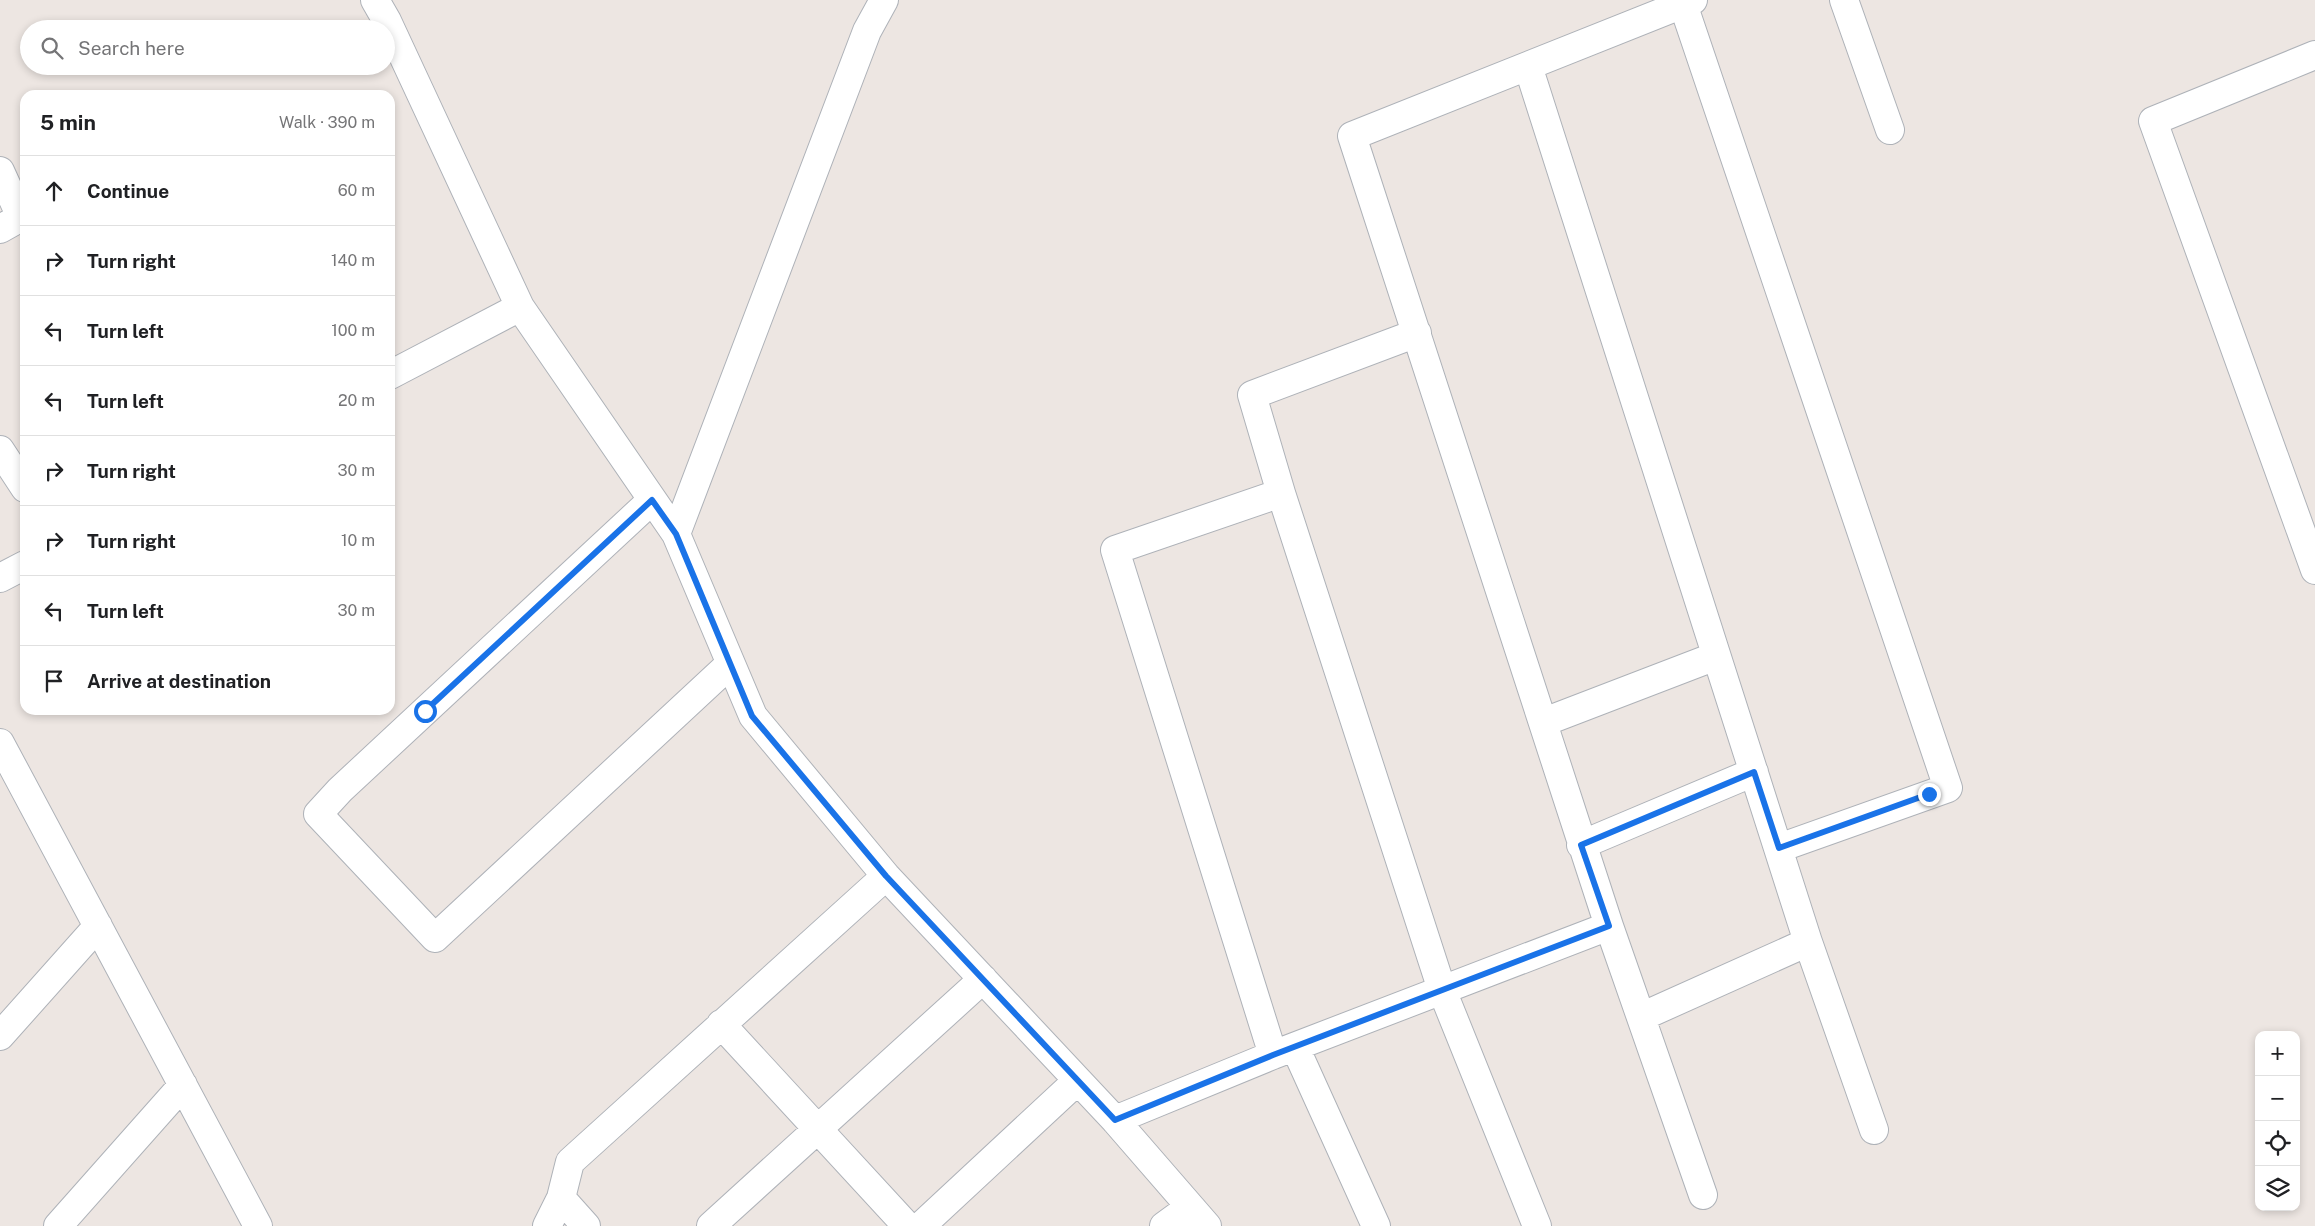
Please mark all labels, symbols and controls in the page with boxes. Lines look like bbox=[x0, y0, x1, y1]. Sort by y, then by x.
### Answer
search box bbox=[20, 20, 395, 75]
icon: search bbox=[38, 34, 66, 62]
text: Search here bbox=[78, 37, 185, 59]
text: 5 min bbox=[40, 110, 96, 135]
text: Walk · 390 m bbox=[279, 113, 375, 132]
icon: ahead bbox=[40, 177, 68, 205]
text: Continue bbox=[87, 180, 169, 202]
text: 60 m bbox=[338, 181, 375, 200]
icon: right bbox=[40, 247, 68, 275]
text: Turn right bbox=[87, 250, 176, 272]
text: 140 m bbox=[331, 251, 375, 270]
icon: left bbox=[40, 317, 68, 345]
text: Turn left bbox=[87, 320, 164, 342]
text: 100 m bbox=[331, 321, 375, 340]
icon: left bbox=[40, 387, 68, 415]
text: Turn left bbox=[87, 390, 164, 412]
text: 20 m bbox=[338, 391, 375, 410]
icon: right bbox=[40, 457, 68, 485]
text: Turn right bbox=[87, 460, 176, 482]
text: 30 m bbox=[338, 461, 375, 480]
icon: right bbox=[40, 527, 68, 555]
text: Turn right bbox=[87, 530, 176, 552]
text: 10 m bbox=[341, 531, 375, 550]
icon: left bbox=[40, 597, 68, 625]
text: Turn left bbox=[87, 600, 164, 622]
text: 30 m bbox=[338, 601, 375, 620]
icon: arrive bbox=[40, 667, 68, 695]
text: Arrive at destination bbox=[87, 670, 271, 692]
route start bbox=[414, 700, 437, 723]
route end bbox=[1918, 783, 1941, 806]
map controls bbox=[2255, 1031, 2300, 1211]
button: + bbox=[2255, 1031, 2300, 1076]
button: − bbox=[2255, 1076, 2300, 1121]
button: locate bbox=[2255, 1121, 2300, 1166]
button: layers bbox=[2255, 1166, 2300, 1211]

